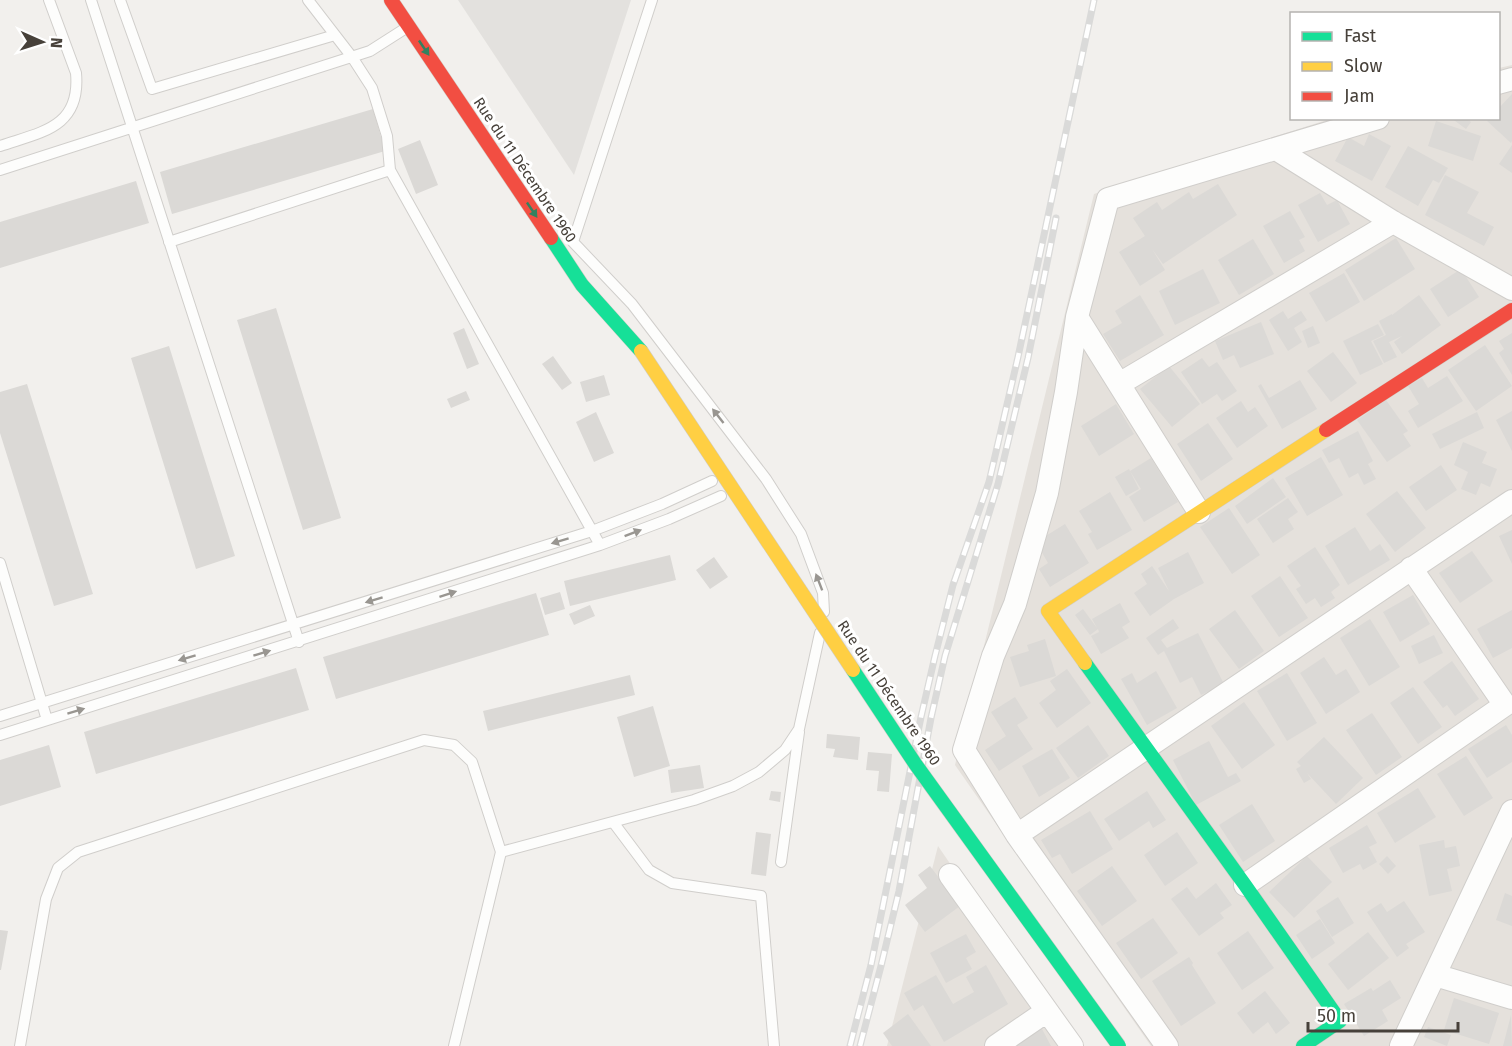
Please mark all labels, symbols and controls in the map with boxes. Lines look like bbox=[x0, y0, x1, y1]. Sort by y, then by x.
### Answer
north arrow bbox=[12, 12, 72, 72]
legend bbox=[1290, 12, 1500, 120]
text: Fast bbox=[1344, 25, 1377, 47]
text: N bbox=[47, 37, 66, 49]
one-way arrow bbox=[418, 40, 429, 57]
text: Slow bbox=[1344, 55, 1383, 77]
text: Jam bbox=[1344, 85, 1375, 107]
street label: Rue du 11 Décembre 1960 bbox=[470, 94, 580, 246]
one-way arrow bbox=[526, 202, 538, 218]
one-way arrow bbox=[713, 409, 725, 424]
one-way arrow bbox=[624, 528, 642, 537]
one-way arrow bbox=[551, 537, 569, 547]
one-way arrow bbox=[814, 573, 824, 591]
one-way arrow bbox=[439, 589, 457, 598]
one-way arrow bbox=[365, 595, 383, 605]
street label: Rue du 11 Décembre 1960 bbox=[834, 617, 944, 769]
one-way arrow bbox=[253, 648, 271, 657]
one-way arrow bbox=[178, 654, 196, 663]
one-way arrow bbox=[67, 706, 85, 716]
scale bar bbox=[1308, 995, 1458, 1033]
text: 50 m bbox=[1317, 1005, 1356, 1027]

